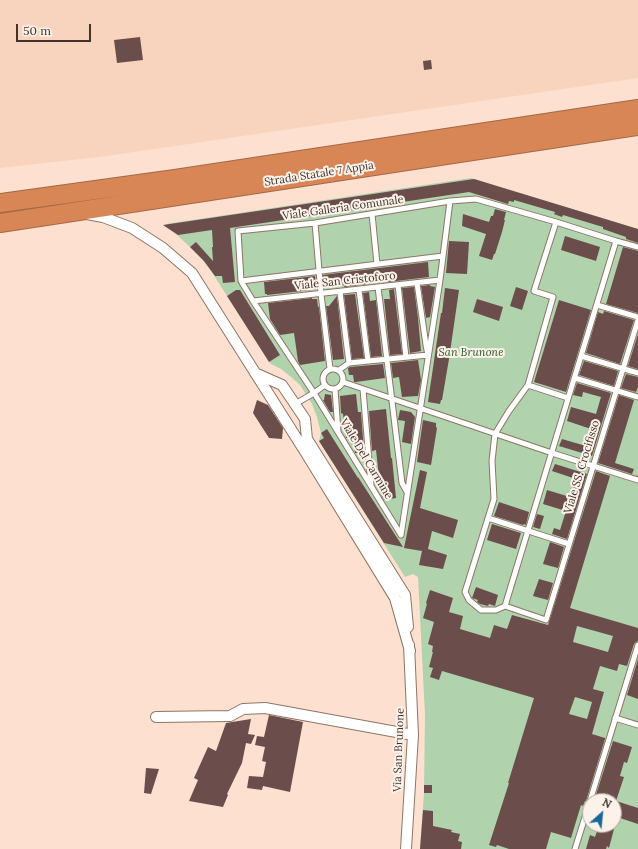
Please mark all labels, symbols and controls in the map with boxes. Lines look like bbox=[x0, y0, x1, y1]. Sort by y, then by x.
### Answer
scale bar bbox=[18, 16, 93, 42]
text: 50 m bbox=[23, 23, 51, 38]
street label: Strada Statale 7 Appia bbox=[263, 159, 375, 189]
street label: Viale Galleria Comunale bbox=[282, 193, 404, 223]
street label: Viale San Cristoforo bbox=[294, 269, 396, 293]
park label: San Brunone bbox=[439, 346, 503, 360]
street label: Viale Del Carmine bbox=[337, 416, 395, 502]
street label: Viale SS. Crocifisso bbox=[562, 419, 602, 515]
street label: Via San Brunone bbox=[391, 708, 407, 792]
north arrow bbox=[582, 793, 622, 833]
text: N bbox=[600, 795, 614, 811]

